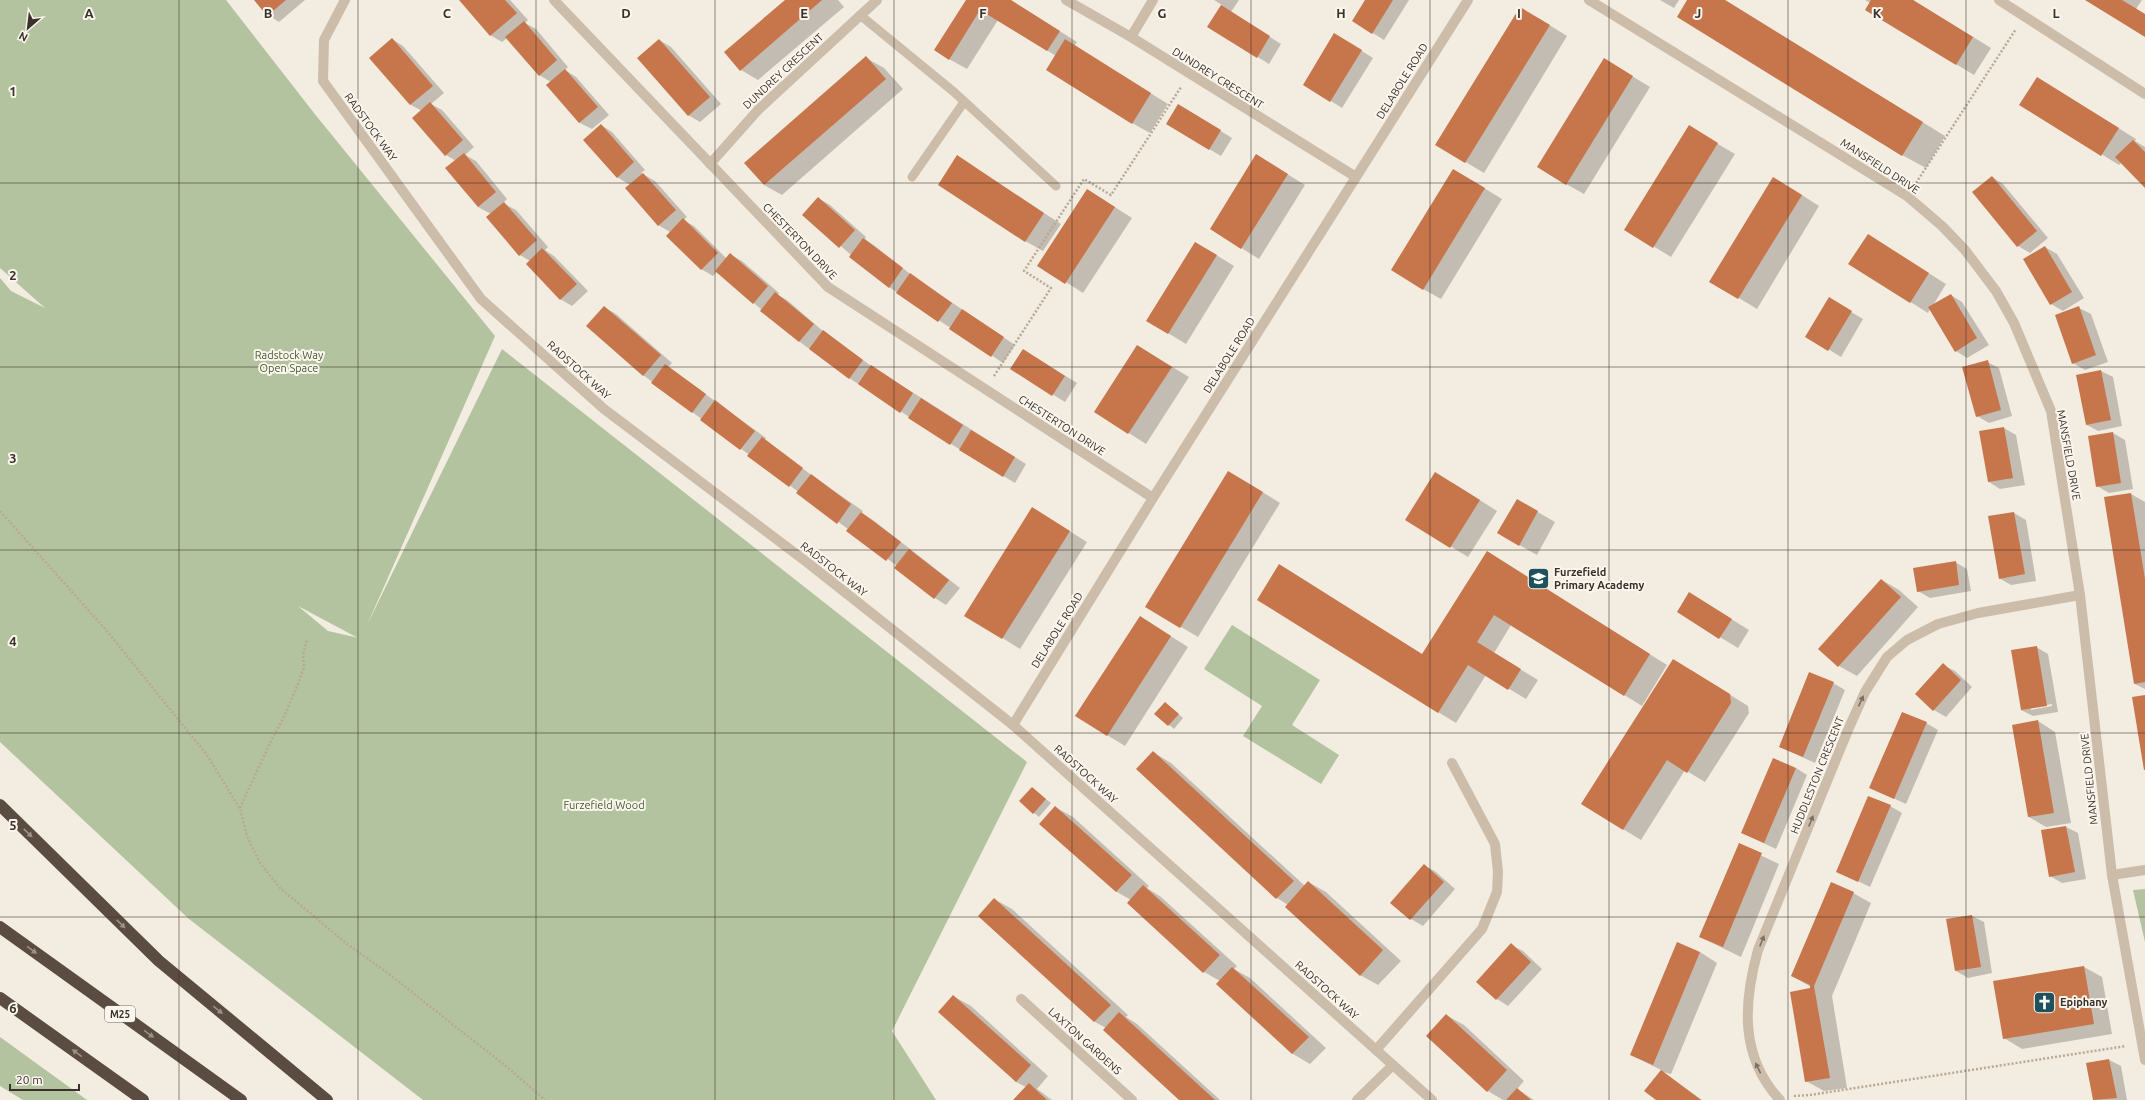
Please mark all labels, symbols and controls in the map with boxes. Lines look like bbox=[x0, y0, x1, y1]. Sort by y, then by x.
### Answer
text: A bbox=[84, 6, 94, 20]
text: B bbox=[264, 6, 273, 20]
text: C bbox=[443, 6, 452, 20]
text: D bbox=[621, 6, 631, 20]
text: E bbox=[800, 6, 808, 20]
text: F bbox=[979, 6, 987, 20]
text: G bbox=[1158, 6, 1167, 20]
text: H bbox=[1336, 6, 1346, 20]
text: I bbox=[1517, 6, 1521, 20]
text: J bbox=[1695, 6, 1701, 20]
text: K bbox=[1873, 6, 1882, 20]
text: L bbox=[2052, 6, 2060, 20]
north arrow bbox=[8, 8, 48, 48]
text: N bbox=[17, 30, 30, 44]
street label: DUNDREY CRESCENT bbox=[740, 31, 826, 111]
street label: DELABOLE ROAD bbox=[1374, 41, 1430, 121]
street label: DUNDREY CRESCENT bbox=[1170, 45, 1266, 111]
text: 1 bbox=[9, 84, 17, 98]
street label: RADSTOCK WAY bbox=[342, 91, 400, 164]
street label: MANSFIELD DRIVE bbox=[1838, 136, 1922, 196]
street label: CHESTERTON DRIVE bbox=[761, 201, 839, 281]
text: 2 bbox=[9, 268, 17, 282]
street label: DELABOLE ROAD bbox=[1201, 315, 1257, 395]
street label: RADSTOCK WAY bbox=[545, 338, 614, 402]
park label: Radstock Way Open Space bbox=[255, 349, 324, 374]
street label: CHESTERTON DRIVE bbox=[1016, 392, 1108, 458]
street label: MANSFIELD DRIVE bbox=[2055, 409, 2083, 501]
text: 3 bbox=[9, 451, 17, 465]
street label: RADSTOCK WAY bbox=[798, 539, 870, 599]
school or university icon: Furzefield Primary Academy bbox=[1525, 565, 1551, 591]
place label: Furzefield Primary Academy bbox=[1554, 566, 1644, 591]
street label: DELABOLE ROAD bbox=[1029, 590, 1085, 670]
text: 4 bbox=[9, 634, 17, 648]
one-way arrow bbox=[1858, 696, 1864, 707]
street label: HUDDLESTON CRESCENT bbox=[1788, 715, 1846, 835]
street label: MANSFIELD DRIVE bbox=[2078, 733, 2100, 825]
street label: RADSTOCK WAY bbox=[1052, 742, 1121, 806]
park label: Furzefield Wood bbox=[563, 799, 645, 811]
one-way arrow bbox=[1808, 815, 1814, 827]
text: 5 bbox=[9, 818, 17, 832]
one-way arrow bbox=[23, 828, 33, 838]
one-way arrow bbox=[116, 919, 126, 929]
one-way arrow bbox=[1759, 935, 1765, 947]
one-way arrow bbox=[26, 946, 37, 954]
street label: RADSTOCK WAY bbox=[1293, 958, 1362, 1022]
church icon: Epiphany bbox=[2031, 989, 2057, 1015]
place label: Epiphany bbox=[2060, 996, 2107, 1008]
text: 6 bbox=[9, 1001, 17, 1015]
one-way arrow bbox=[213, 1005, 223, 1014]
street label: LAXTON GARDENS bbox=[1046, 1005, 1124, 1077]
road number: M25 bbox=[105, 1006, 135, 1022]
one-way arrow bbox=[143, 1030, 154, 1038]
one-way arrow bbox=[72, 1049, 83, 1057]
one-way arrow bbox=[1755, 1062, 1761, 1074]
scale bar bbox=[10, 1066, 79, 1092]
text: 20 m bbox=[16, 1073, 43, 1086]

